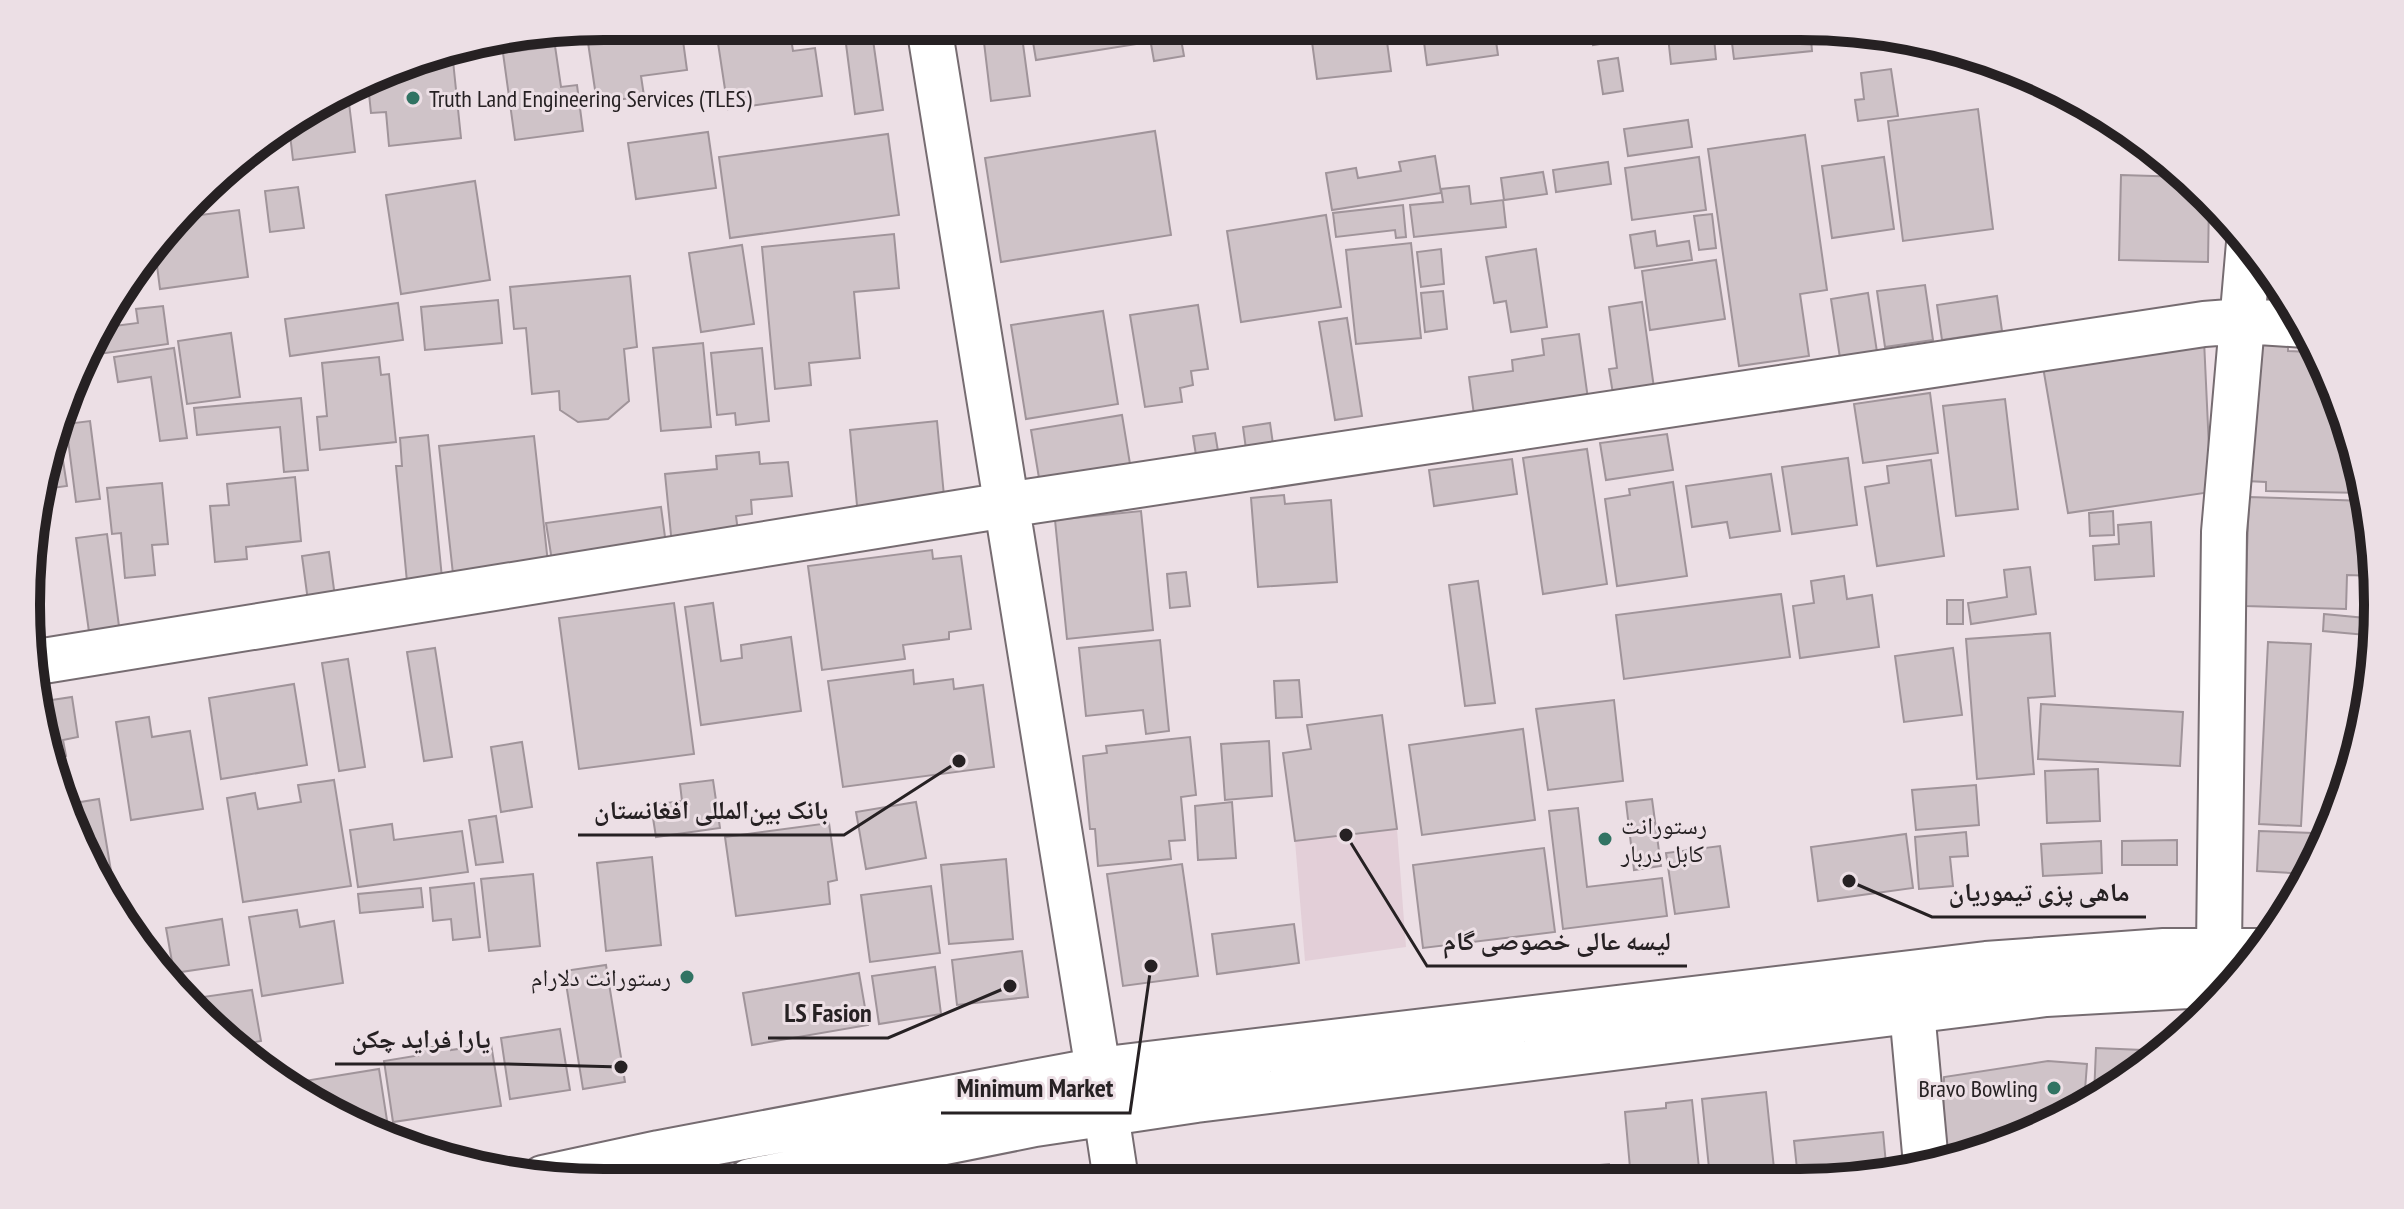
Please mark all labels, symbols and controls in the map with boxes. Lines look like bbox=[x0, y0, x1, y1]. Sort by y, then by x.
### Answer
place label: Truth Land Engineering Services (TLES) bbox=[429, 83, 752, 114]
marker: Truth Land Engineering Services (TLES) bbox=[404, 89, 422, 107]
callout: بانک بین‌المللی افغانستان bbox=[578, 785, 844, 835]
text: بانک بین‌المللی افغانستان bbox=[594, 793, 828, 826]
place label: رستورانت کابل دربار bbox=[1620, 810, 1707, 869]
marker: رستورانت کابل دربار bbox=[1596, 830, 1614, 848]
callout: ماهی پزی تیموریان bbox=[1932, 867, 2146, 917]
text: ماهی پزی تیموریان bbox=[1948, 875, 2130, 908]
callout: لیسه عالی خصوصی گام bbox=[1427, 916, 1687, 966]
text: لیسه عالی خصوصی گام bbox=[1443, 924, 1671, 959]
place label: رستورانت دلارام bbox=[531, 962, 671, 994]
marker: رستورانت دلارام bbox=[678, 968, 696, 986]
callout: LS Fasion bbox=[768, 988, 888, 1038]
text: LS Fasion bbox=[784, 996, 872, 1029]
callout: یارا فراید چکن bbox=[335, 1014, 506, 1064]
text: یارا فراید چکن bbox=[351, 1022, 491, 1055]
callout: Minimum Market bbox=[941, 1063, 1130, 1113]
text: Minimum Market bbox=[957, 1071, 1114, 1104]
place label: Bravo Bowling bbox=[1918, 1073, 2038, 1104]
marker: Bravo Bowling bbox=[2045, 1079, 2063, 1097]

